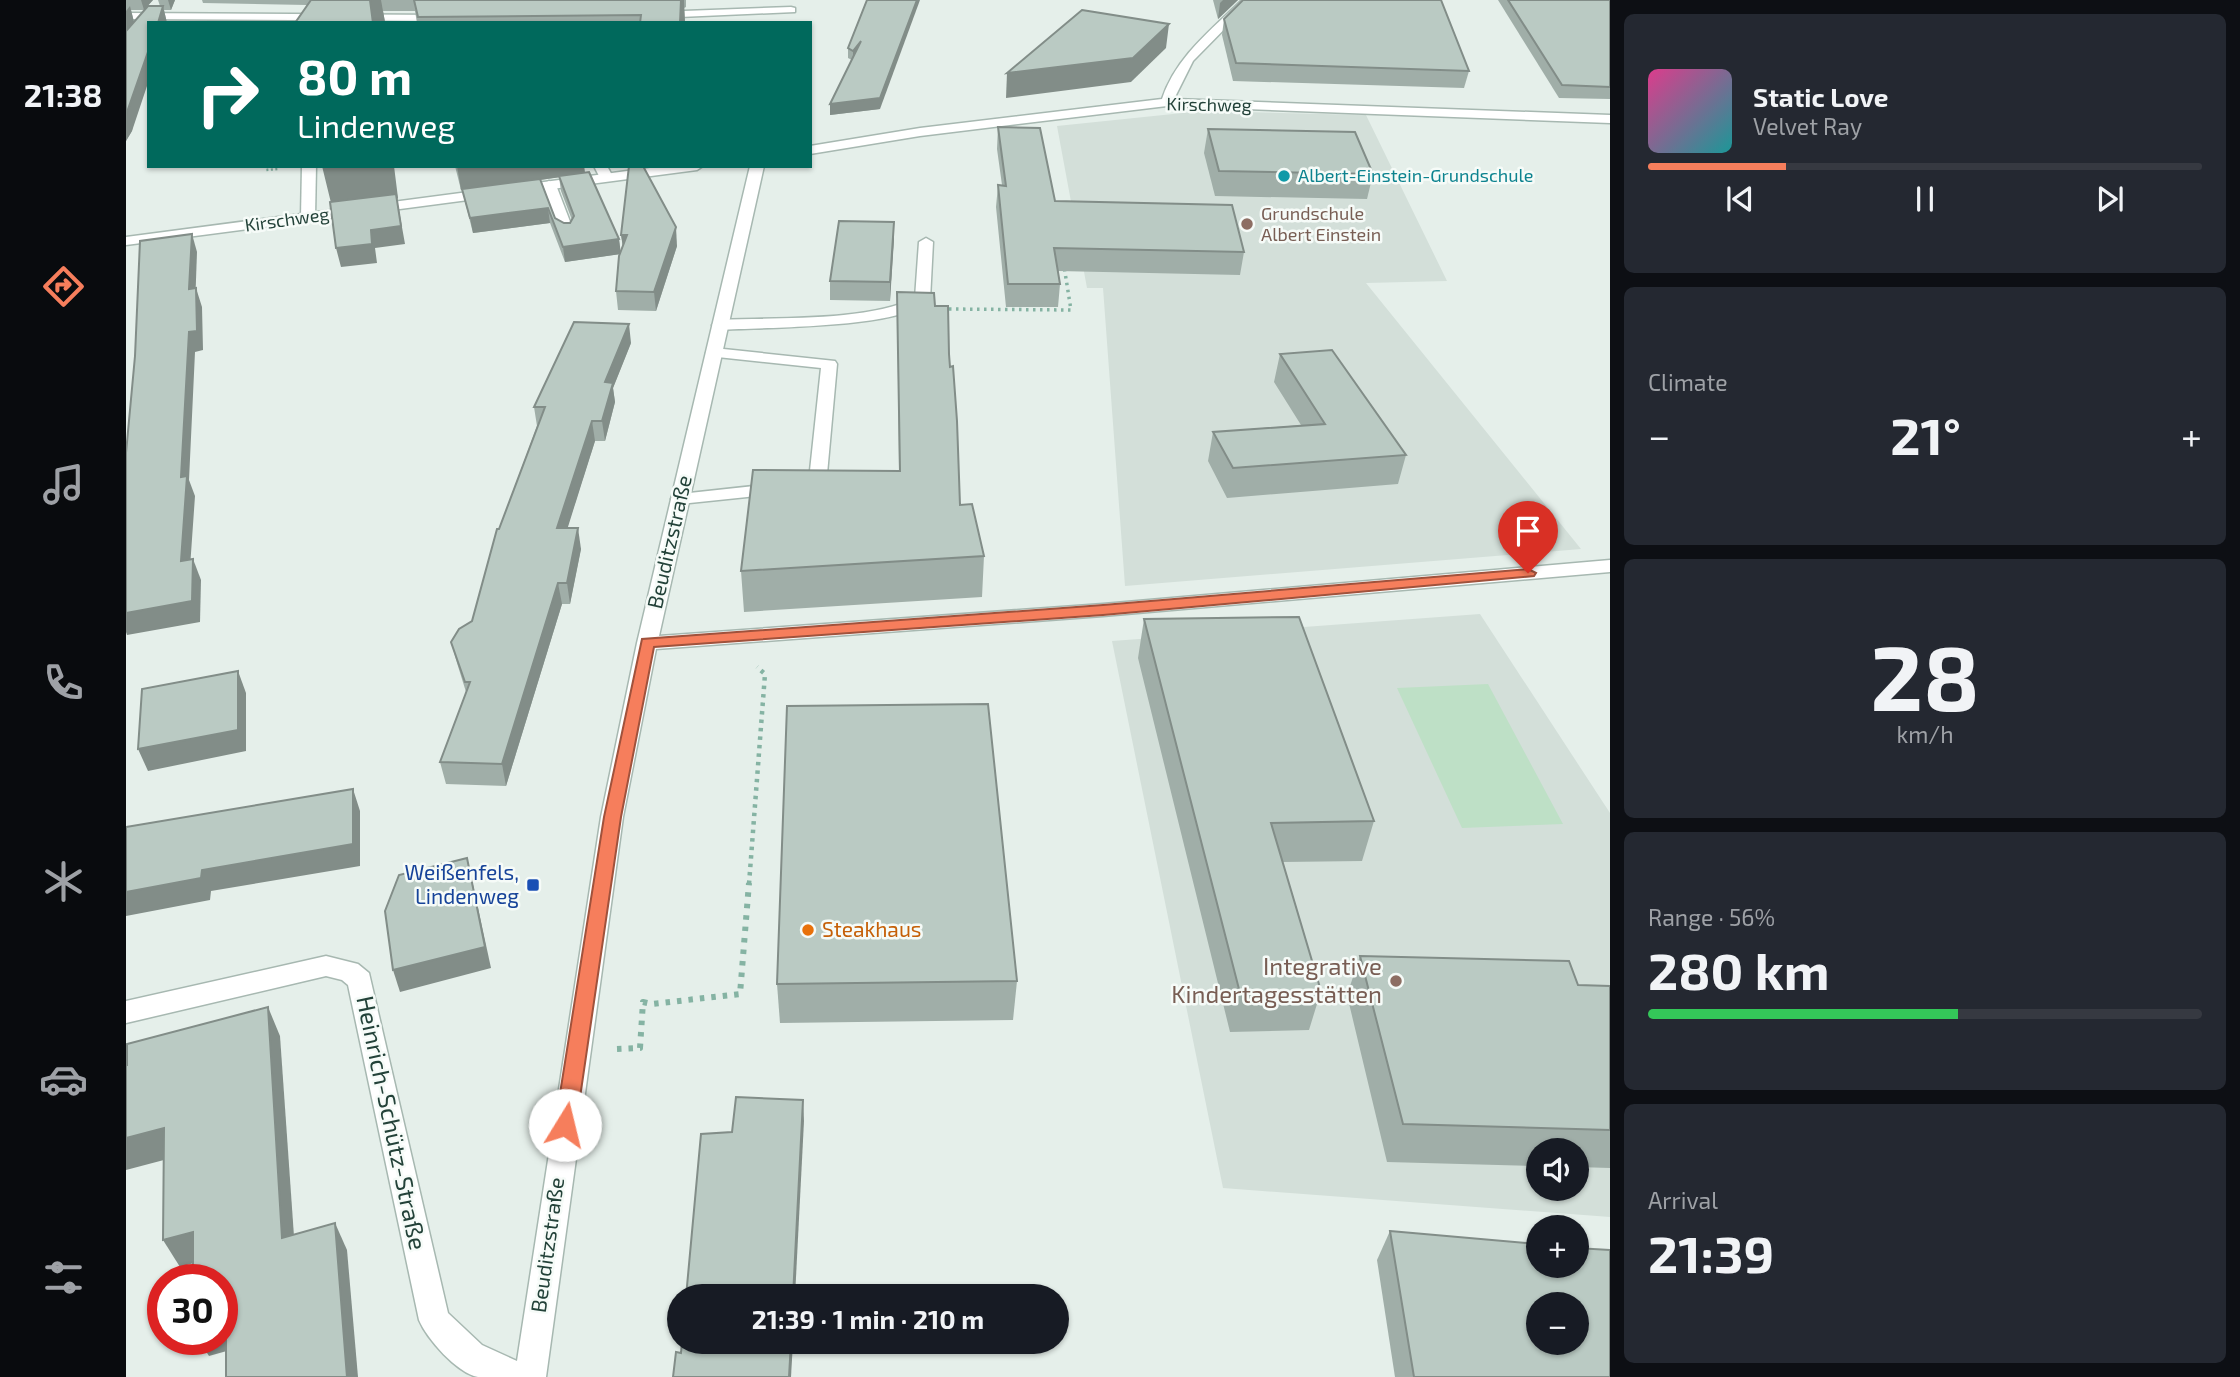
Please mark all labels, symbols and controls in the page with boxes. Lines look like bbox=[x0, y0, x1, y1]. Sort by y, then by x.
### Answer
text: 80 m bbox=[297, 46, 412, 105]
icon: right bbox=[182, 49, 273, 140]
text: 21:38 bbox=[24, 75, 102, 113]
text: Static Love bbox=[1753, 81, 1889, 112]
street label: Kirschweg bbox=[1166, 92, 1252, 116]
text: Lindenweg bbox=[297, 106, 455, 144]
text: Velvet Ray bbox=[1753, 112, 1862, 140]
place label: Albert-Einstein-Grundschule bbox=[1298, 164, 1533, 186]
marker: Albert-Einstein-Grundschule bbox=[1276, 168, 1292, 184]
icon: previous bbox=[1721, 180, 1759, 218]
icon: pause bbox=[1906, 180, 1944, 218]
icon: next bbox=[2091, 180, 2129, 218]
street label: Kirschweg bbox=[243, 202, 331, 236]
place label: Grundschule Albert Einstein bbox=[1261, 202, 1381, 245]
marker: Grundschule Albert Einstein bbox=[1239, 216, 1255, 232]
icon: directions bbox=[39, 262, 88, 311]
text: Climate bbox=[1648, 368, 1728, 396]
text: 21° bbox=[1890, 403, 1961, 465]
text: − bbox=[1648, 412, 1670, 458]
text: + bbox=[2181, 412, 2202, 458]
icon: music bbox=[39, 460, 88, 509]
street label: Beuditzstraße bbox=[641, 472, 696, 611]
pin bbox=[1498, 501, 1558, 573]
icon: arrive bbox=[1509, 512, 1547, 550]
text: 28 bbox=[1870, 620, 1980, 729]
icon: phone bbox=[39, 658, 88, 707]
text: km/h bbox=[1896, 720, 1954, 748]
icon: climate bbox=[39, 857, 88, 906]
place label: Weißenfels, Lindenweg bbox=[405, 859, 519, 908]
marker: Weißenfels, Lindenweg bbox=[525, 877, 541, 893]
text: Range · 56% bbox=[1648, 903, 1775, 931]
place label: Steakhaus bbox=[822, 916, 922, 941]
marker: Steakhaus bbox=[800, 922, 816, 938]
text: 280 km bbox=[1648, 938, 1830, 1000]
place label: Integrative Kindertagesstätten bbox=[1171, 951, 1382, 1008]
marker: Integrative Kindertagesstätten bbox=[1388, 973, 1404, 989]
street label: Heinrich-Schütz-Straße bbox=[351, 993, 434, 1252]
icon: car bbox=[39, 1055, 88, 1104]
position arrow bbox=[528, 1088, 602, 1162]
map controls bbox=[1526, 1138, 1589, 1355]
button: sound bbox=[1526, 1138, 1589, 1201]
street label: Beuditzstraße bbox=[525, 1176, 568, 1314]
text: Arrival bbox=[1648, 1186, 1718, 1214]
button: + bbox=[1526, 1215, 1589, 1278]
text: 21:39 bbox=[1648, 1221, 1774, 1283]
icon: filters bbox=[39, 1253, 88, 1302]
speed limit sign: 30 bbox=[147, 1264, 238, 1355]
button: − bbox=[1526, 1292, 1589, 1355]
text: 21:39 · 1 min · 210 m bbox=[752, 1303, 984, 1334]

